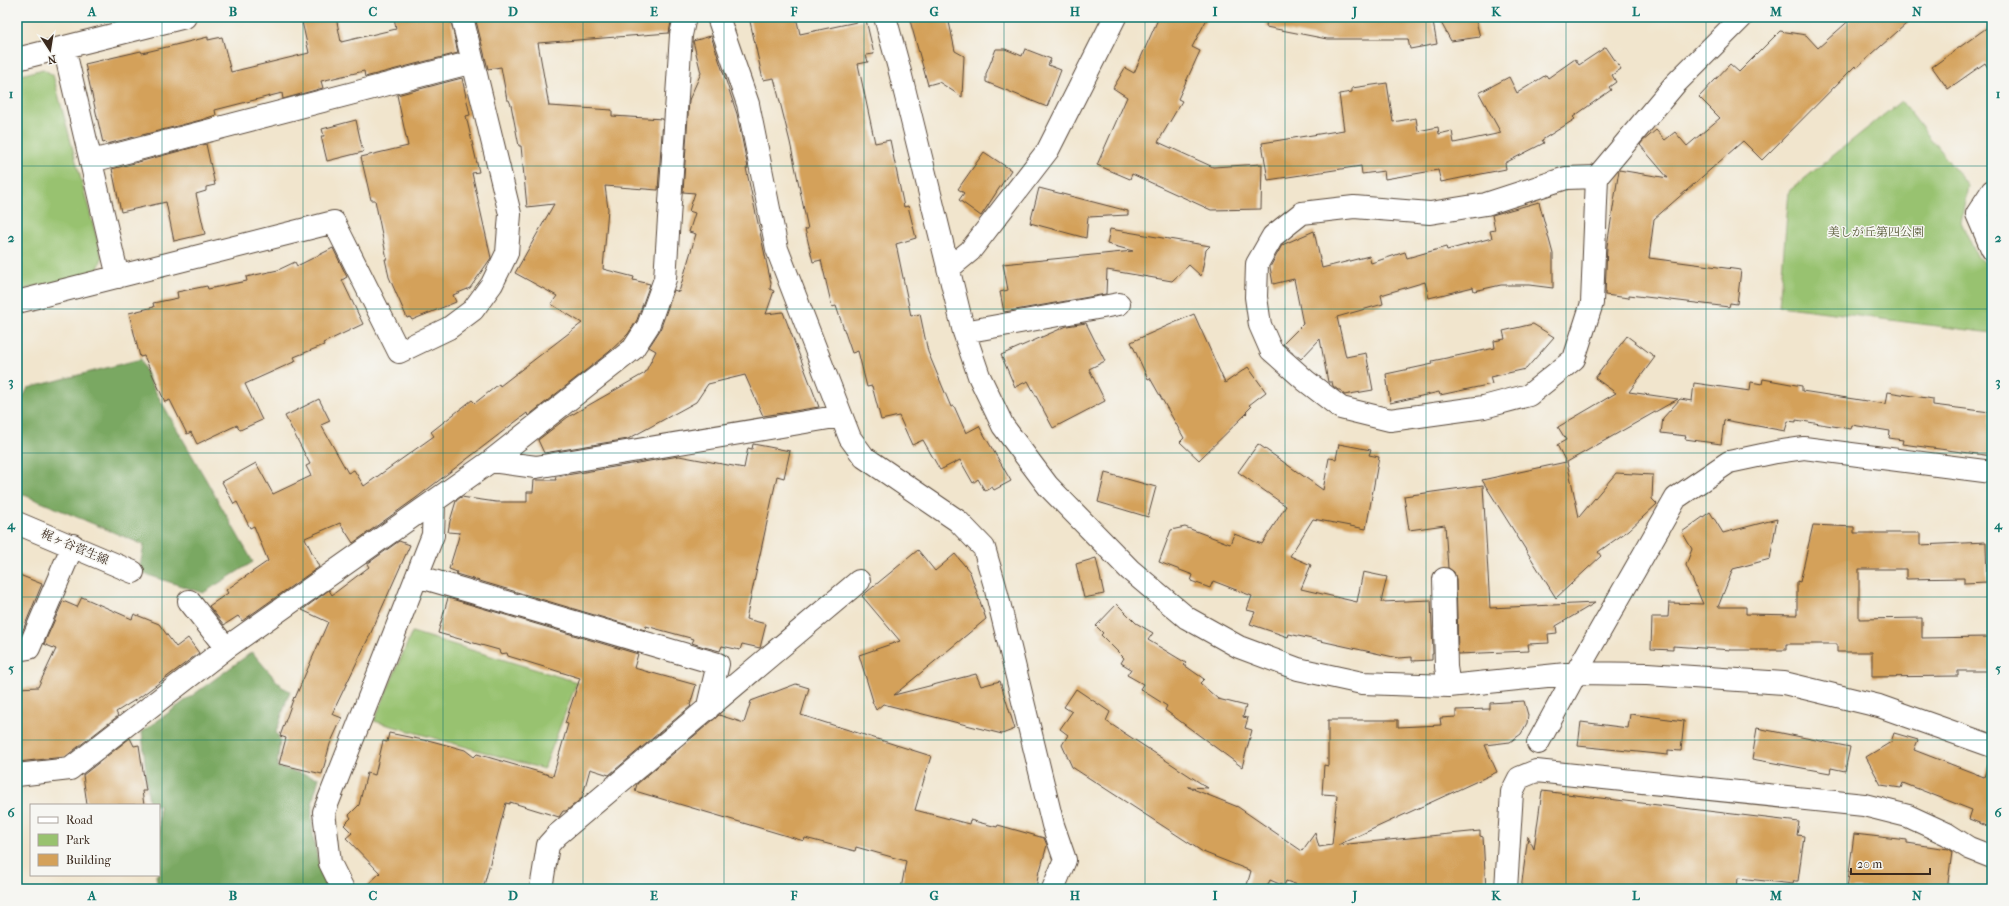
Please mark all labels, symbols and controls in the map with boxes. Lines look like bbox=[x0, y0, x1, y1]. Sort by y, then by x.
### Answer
text: A bbox=[87, 4, 97, 19]
text: B bbox=[229, 4, 238, 19]
text: C bbox=[369, 4, 378, 19]
text: D bbox=[508, 4, 518, 19]
text: E bbox=[650, 4, 658, 19]
text: F bbox=[790, 4, 798, 19]
text: G bbox=[929, 4, 939, 19]
text: H bbox=[1070, 4, 1081, 19]
text: I bbox=[1212, 4, 1218, 19]
text: J bbox=[1351, 4, 1358, 20]
text: K bbox=[1491, 4, 1502, 19]
text: L bbox=[1632, 4, 1641, 19]
text: M bbox=[1769, 4, 1782, 19]
text: N bbox=[1912, 4, 1922, 19]
north arrow bbox=[30, 30, 70, 70]
text: N bbox=[46, 52, 57, 67]
text: 1 bbox=[9, 86, 14, 101]
text: 1 bbox=[1996, 86, 2001, 101]
park label: 美しが丘第四公園 bbox=[1828, 225, 1924, 239]
text: 2 bbox=[8, 230, 15, 245]
text: 2 bbox=[1995, 230, 2002, 245]
text: 3 bbox=[8, 374, 14, 390]
text: 3 bbox=[1995, 374, 2001, 390]
text: 4 bbox=[6, 517, 16, 533]
text: 4 bbox=[1993, 517, 2003, 533]
street label: 梶ヶ谷菅生線 bbox=[39, 526, 111, 568]
text: 5 bbox=[8, 661, 14, 676]
text: 5 bbox=[1995, 661, 2001, 676]
legend bbox=[30, 804, 160, 876]
text: 6 bbox=[7, 805, 15, 820]
text: 6 bbox=[1994, 805, 2002, 820]
text: Road bbox=[66, 813, 93, 827]
text: Park bbox=[66, 833, 91, 847]
scale bar bbox=[1851, 850, 1930, 876]
text: Building bbox=[66, 853, 111, 867]
text: 20 m bbox=[1857, 857, 1882, 871]
text: A bbox=[87, 888, 97, 903]
text: B bbox=[229, 888, 238, 903]
text: C bbox=[369, 888, 378, 903]
text: D bbox=[508, 888, 518, 903]
text: E bbox=[650, 888, 658, 903]
text: F bbox=[790, 888, 798, 903]
text: G bbox=[929, 888, 939, 903]
text: H bbox=[1070, 888, 1081, 903]
text: I bbox=[1212, 888, 1218, 903]
text: J bbox=[1351, 888, 1358, 904]
text: K bbox=[1491, 888, 1502, 903]
text: L bbox=[1632, 888, 1641, 903]
text: M bbox=[1769, 888, 1782, 903]
text: N bbox=[1912, 888, 1922, 903]

